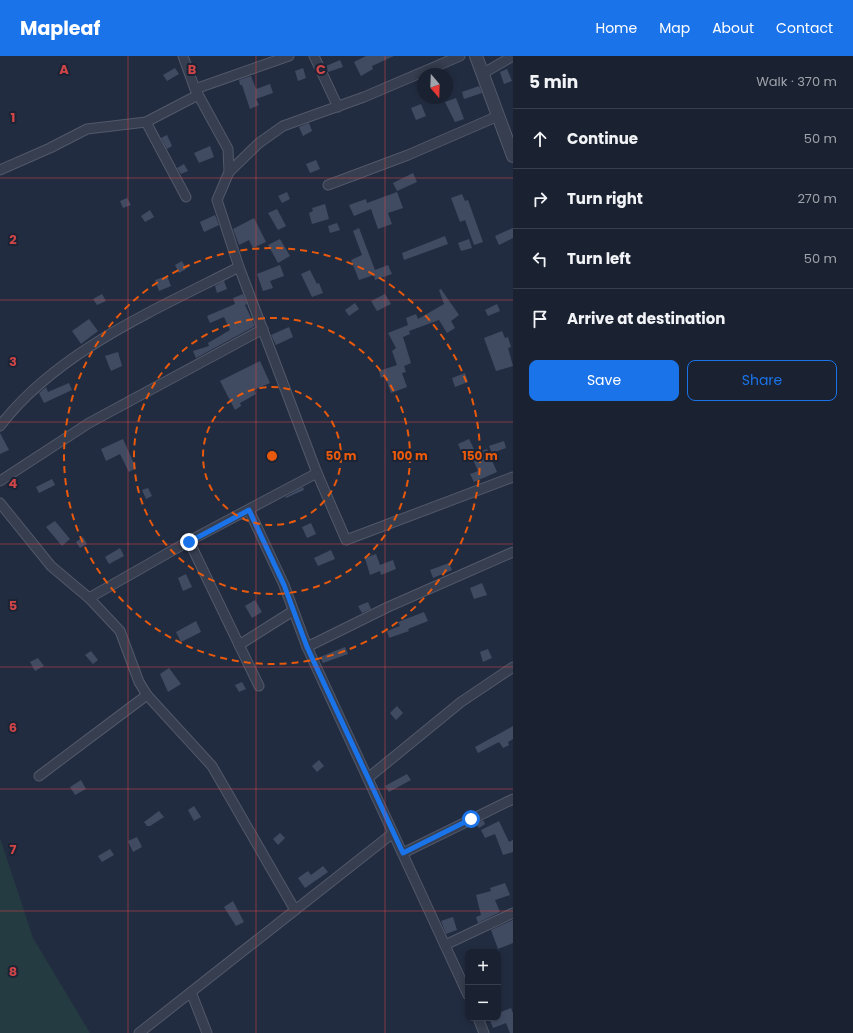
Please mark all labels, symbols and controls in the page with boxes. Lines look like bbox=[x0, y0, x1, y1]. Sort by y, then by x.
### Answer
text: Mapleaf bbox=[20, 15, 100, 42]
text: Home bbox=[595, 18, 637, 38]
text: Map bbox=[659, 18, 690, 38]
text: About bbox=[712, 18, 754, 38]
text: Contact bbox=[776, 18, 833, 38]
text: A bbox=[59, 60, 69, 79]
text: B bbox=[188, 60, 197, 79]
text: C bbox=[316, 60, 326, 79]
north arrow bbox=[417, 68, 453, 104]
text: 5 min bbox=[529, 70, 578, 94]
text: Walk · 370 m bbox=[756, 72, 837, 91]
text: 1 bbox=[11, 108, 15, 127]
icon: ahead bbox=[529, 128, 551, 150]
text: Continue bbox=[567, 128, 638, 149]
text: 50 m bbox=[804, 129, 837, 148]
icon: right bbox=[529, 188, 551, 210]
text: Turn right bbox=[567, 188, 643, 209]
text: 270 m bbox=[797, 189, 837, 208]
text: 2 bbox=[9, 230, 17, 249]
icon: left bbox=[529, 248, 551, 270]
text: Turn left bbox=[567, 248, 631, 269]
text: 50 m bbox=[804, 249, 837, 268]
icon: arrive bbox=[529, 308, 551, 330]
text: Arrive at destination bbox=[567, 308, 725, 329]
text: 3 bbox=[9, 352, 17, 371]
button: Save bbox=[529, 360, 679, 401]
button: Share bbox=[687, 360, 837, 401]
text: 50 m bbox=[326, 447, 357, 464]
text: 100 m bbox=[392, 447, 428, 464]
text: 150 m bbox=[462, 447, 498, 464]
centre of rings bbox=[265, 449, 279, 463]
text: 4 bbox=[9, 474, 18, 493]
route end bbox=[180, 533, 198, 551]
text: 5 bbox=[9, 596, 17, 615]
text: 6 bbox=[9, 718, 17, 737]
route start bbox=[462, 810, 480, 828]
text: 7 bbox=[10, 840, 17, 859]
map controls bbox=[465, 949, 501, 1021]
button: + bbox=[465, 949, 501, 985]
text: 8 bbox=[9, 962, 17, 981]
button: − bbox=[465, 985, 501, 1021]

